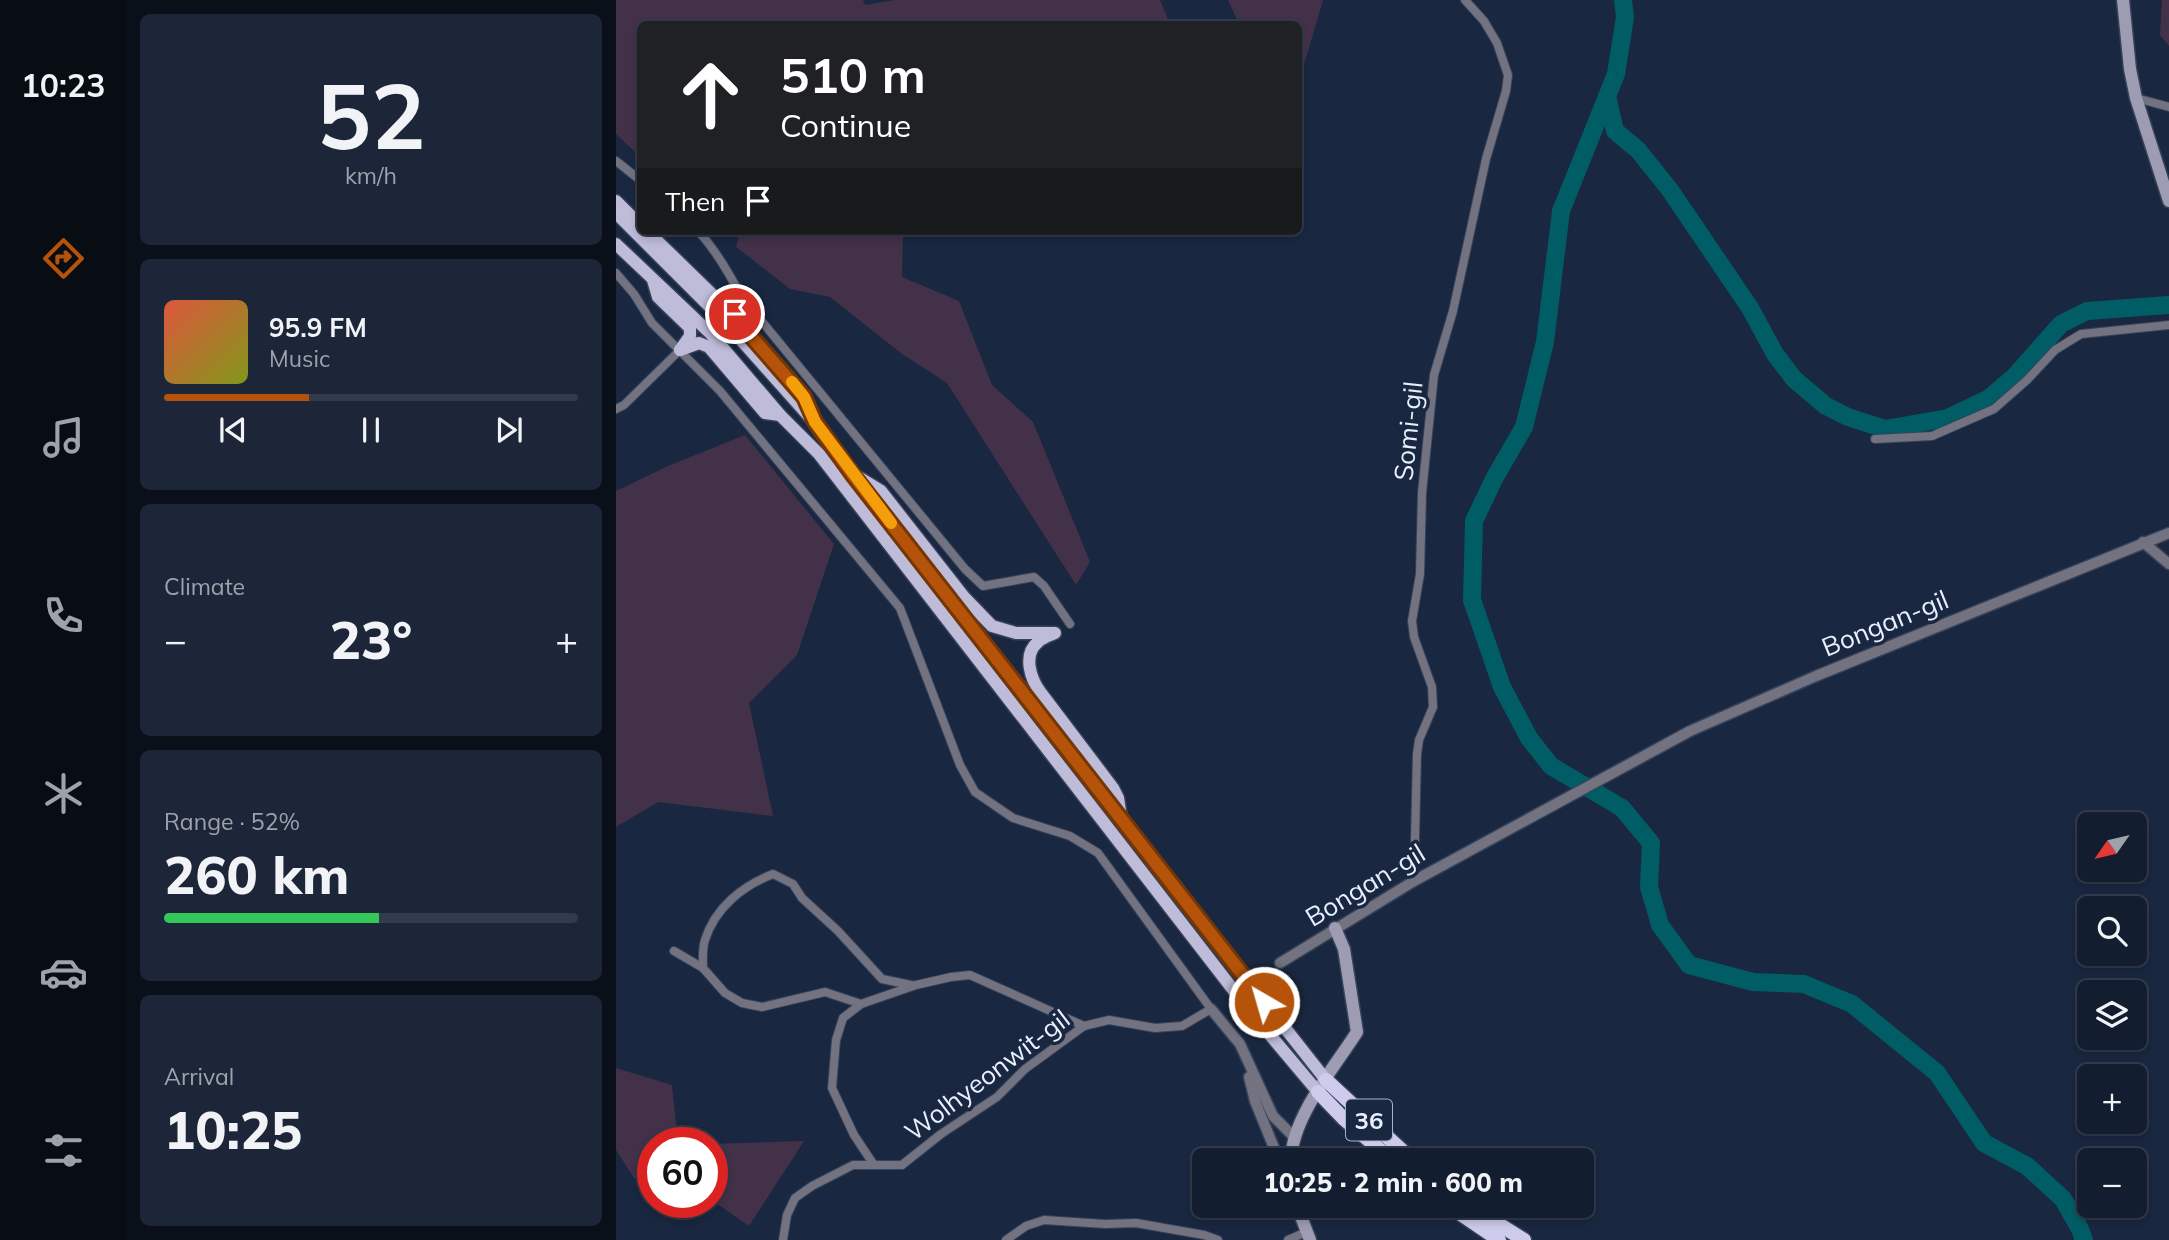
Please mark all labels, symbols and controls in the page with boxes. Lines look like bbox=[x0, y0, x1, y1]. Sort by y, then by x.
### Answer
text: 510 m bbox=[780, 44, 926, 105]
icon: ahead bbox=[665, 49, 756, 140]
text: 52 bbox=[316, 58, 426, 172]
text: 10:23 bbox=[21, 65, 105, 105]
text: Continue bbox=[780, 105, 911, 145]
text: km/h bbox=[345, 161, 397, 190]
icon: arrive bbox=[739, 182, 777, 220]
text: Then bbox=[665, 185, 725, 218]
icon: directions bbox=[39, 234, 88, 283]
pin bbox=[705, 284, 765, 344]
icon: arrive bbox=[716, 295, 754, 333]
text: 95.9 FM bbox=[269, 311, 367, 344]
text: Music bbox=[269, 344, 330, 373]
street label: Somi-gil bbox=[1386, 380, 1430, 482]
icon: previous bbox=[214, 411, 252, 449]
icon: pause bbox=[352, 411, 390, 449]
icon: next bbox=[490, 411, 528, 449]
icon: music bbox=[39, 413, 88, 462]
text: Climate bbox=[164, 572, 245, 601]
street label: Bongan-gil bbox=[1817, 583, 1953, 663]
icon: phone bbox=[39, 591, 88, 640]
text: 23° bbox=[330, 607, 412, 672]
text: − bbox=[164, 616, 187, 664]
text: + bbox=[555, 616, 578, 664]
icon: climate bbox=[39, 769, 88, 818]
text: Range · 52% bbox=[164, 807, 300, 836]
north arrow bbox=[2077, 812, 2147, 882]
map controls bbox=[2077, 812, 2147, 1218]
street label: Bongan-gil bbox=[1299, 836, 1431, 934]
text: 260 km bbox=[164, 842, 349, 907]
button: search bbox=[2077, 896, 2147, 966]
icon: car bbox=[39, 948, 88, 997]
position arrow bbox=[1227, 965, 1301, 1039]
button: layers bbox=[2077, 980, 2147, 1050]
street label: Wolhyeonwit-gil bbox=[898, 1002, 1076, 1148]
text: Arrival bbox=[164, 1062, 234, 1091]
button: + bbox=[2077, 1064, 2147, 1134]
text: 10:25 bbox=[164, 1097, 302, 1162]
road number: 36 bbox=[1346, 1100, 1392, 1140]
icon: filters bbox=[39, 1126, 88, 1175]
speed limit sign: 60 bbox=[637, 1127, 728, 1218]
button: − bbox=[2077, 1148, 2147, 1218]
text: 10:25 · 2 min · 600 m bbox=[1263, 1166, 1523, 1199]

